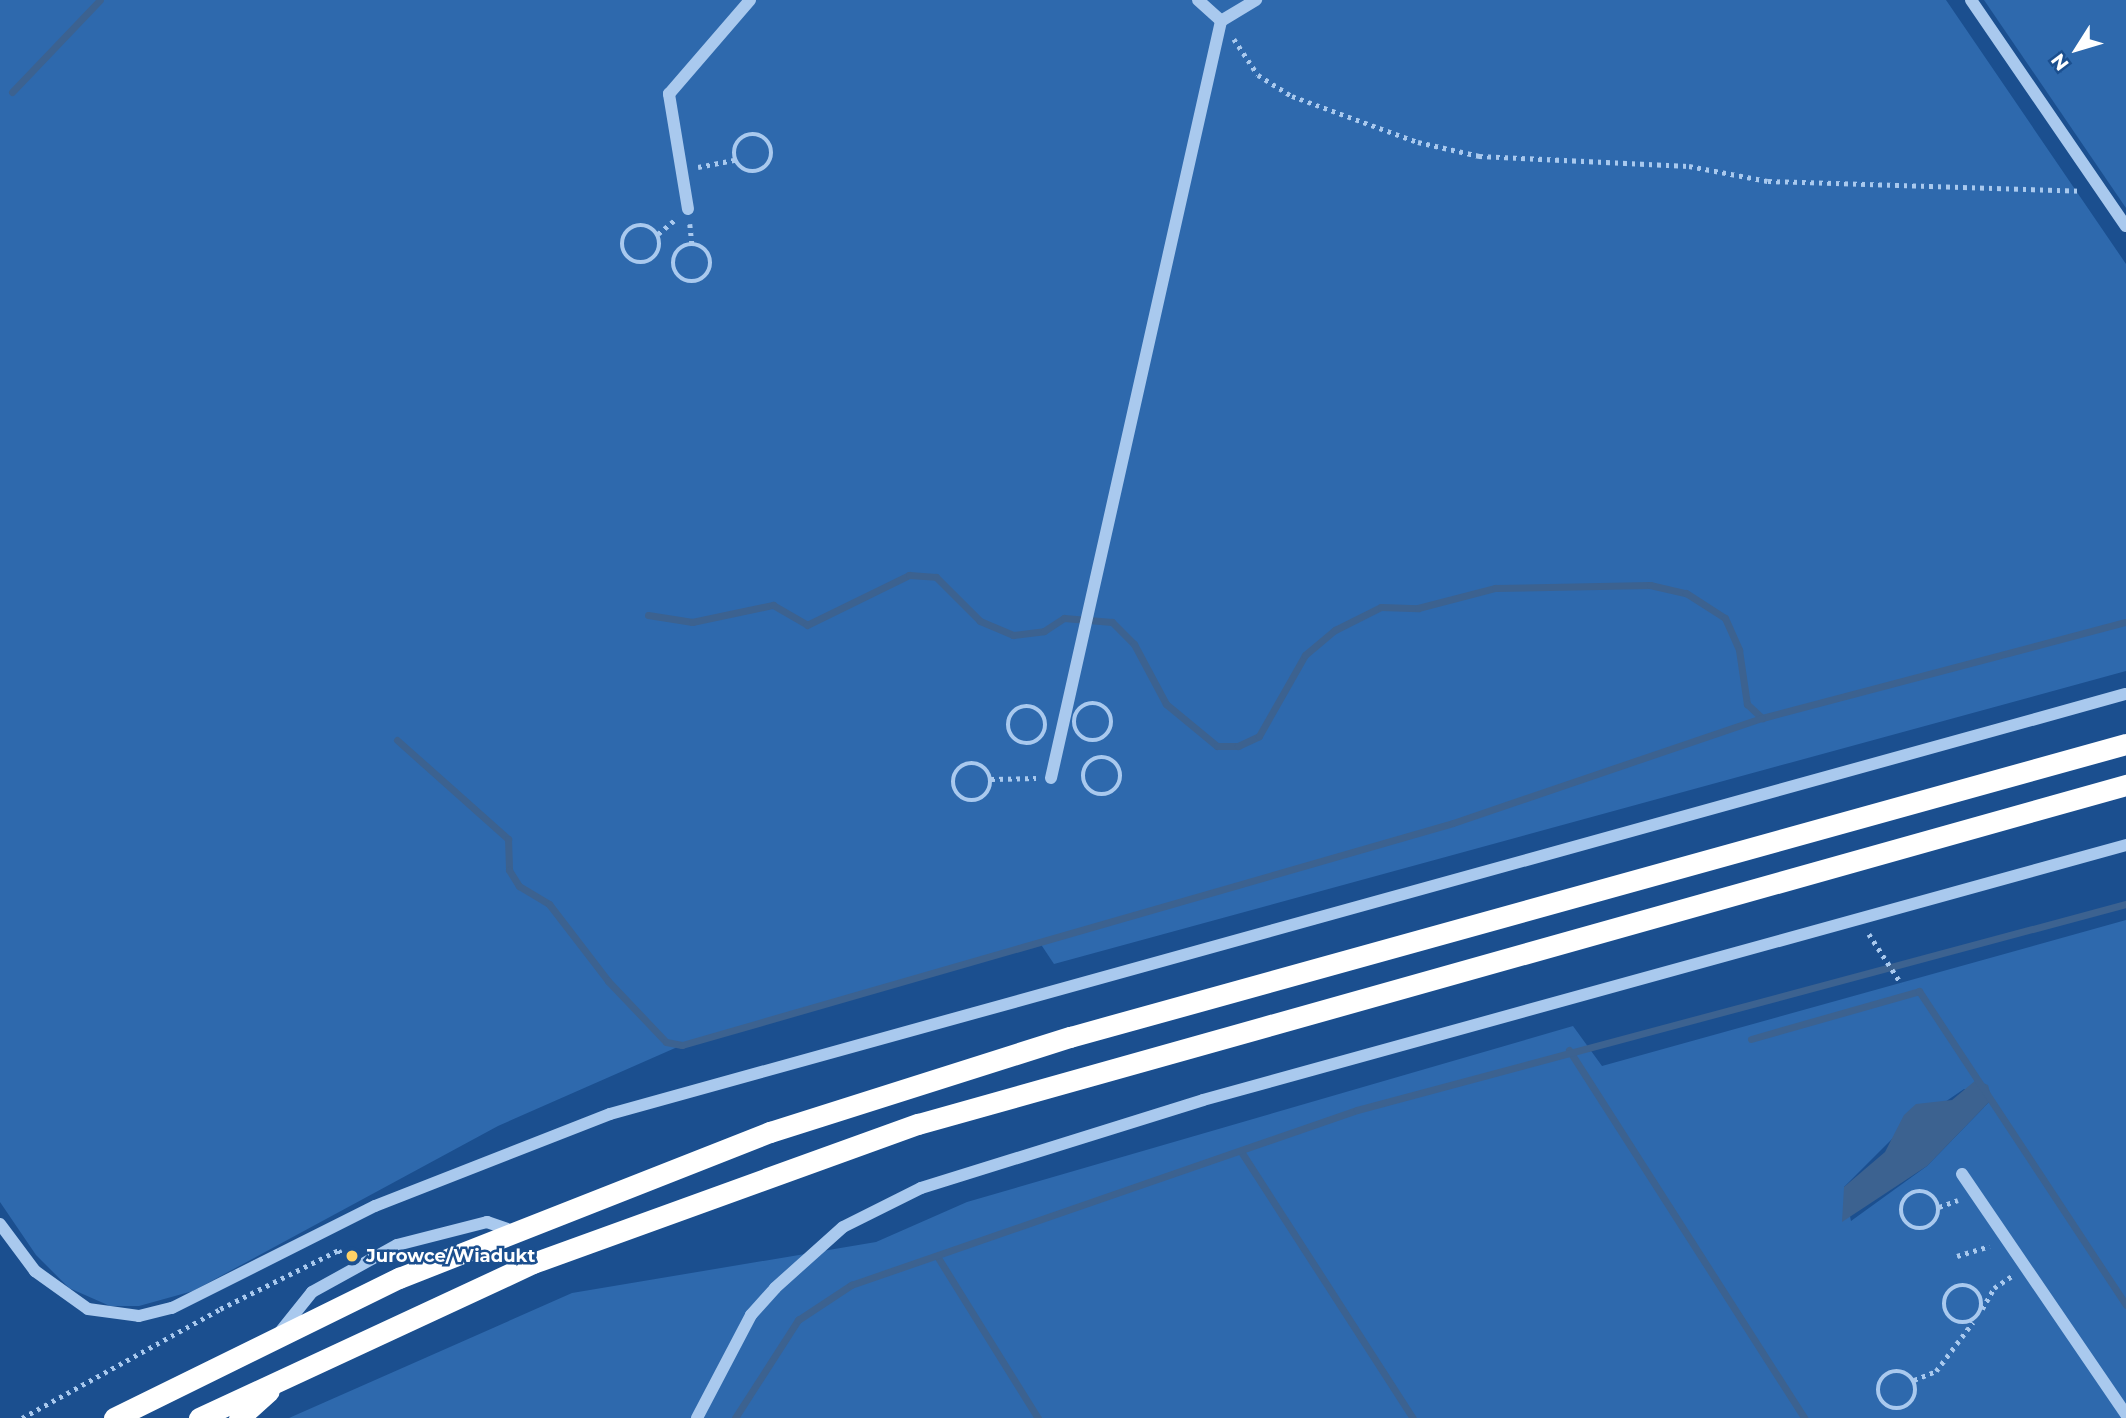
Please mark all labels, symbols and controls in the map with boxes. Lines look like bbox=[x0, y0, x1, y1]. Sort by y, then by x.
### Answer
north arrow bbox=[2042, 14, 2112, 84]
text: N bbox=[2046, 49, 2074, 75]
place label: Jurowce/Wiadukt bbox=[366, 1245, 535, 1267]
marker: Jurowce/Wiadukt bbox=[344, 1248, 360, 1264]

